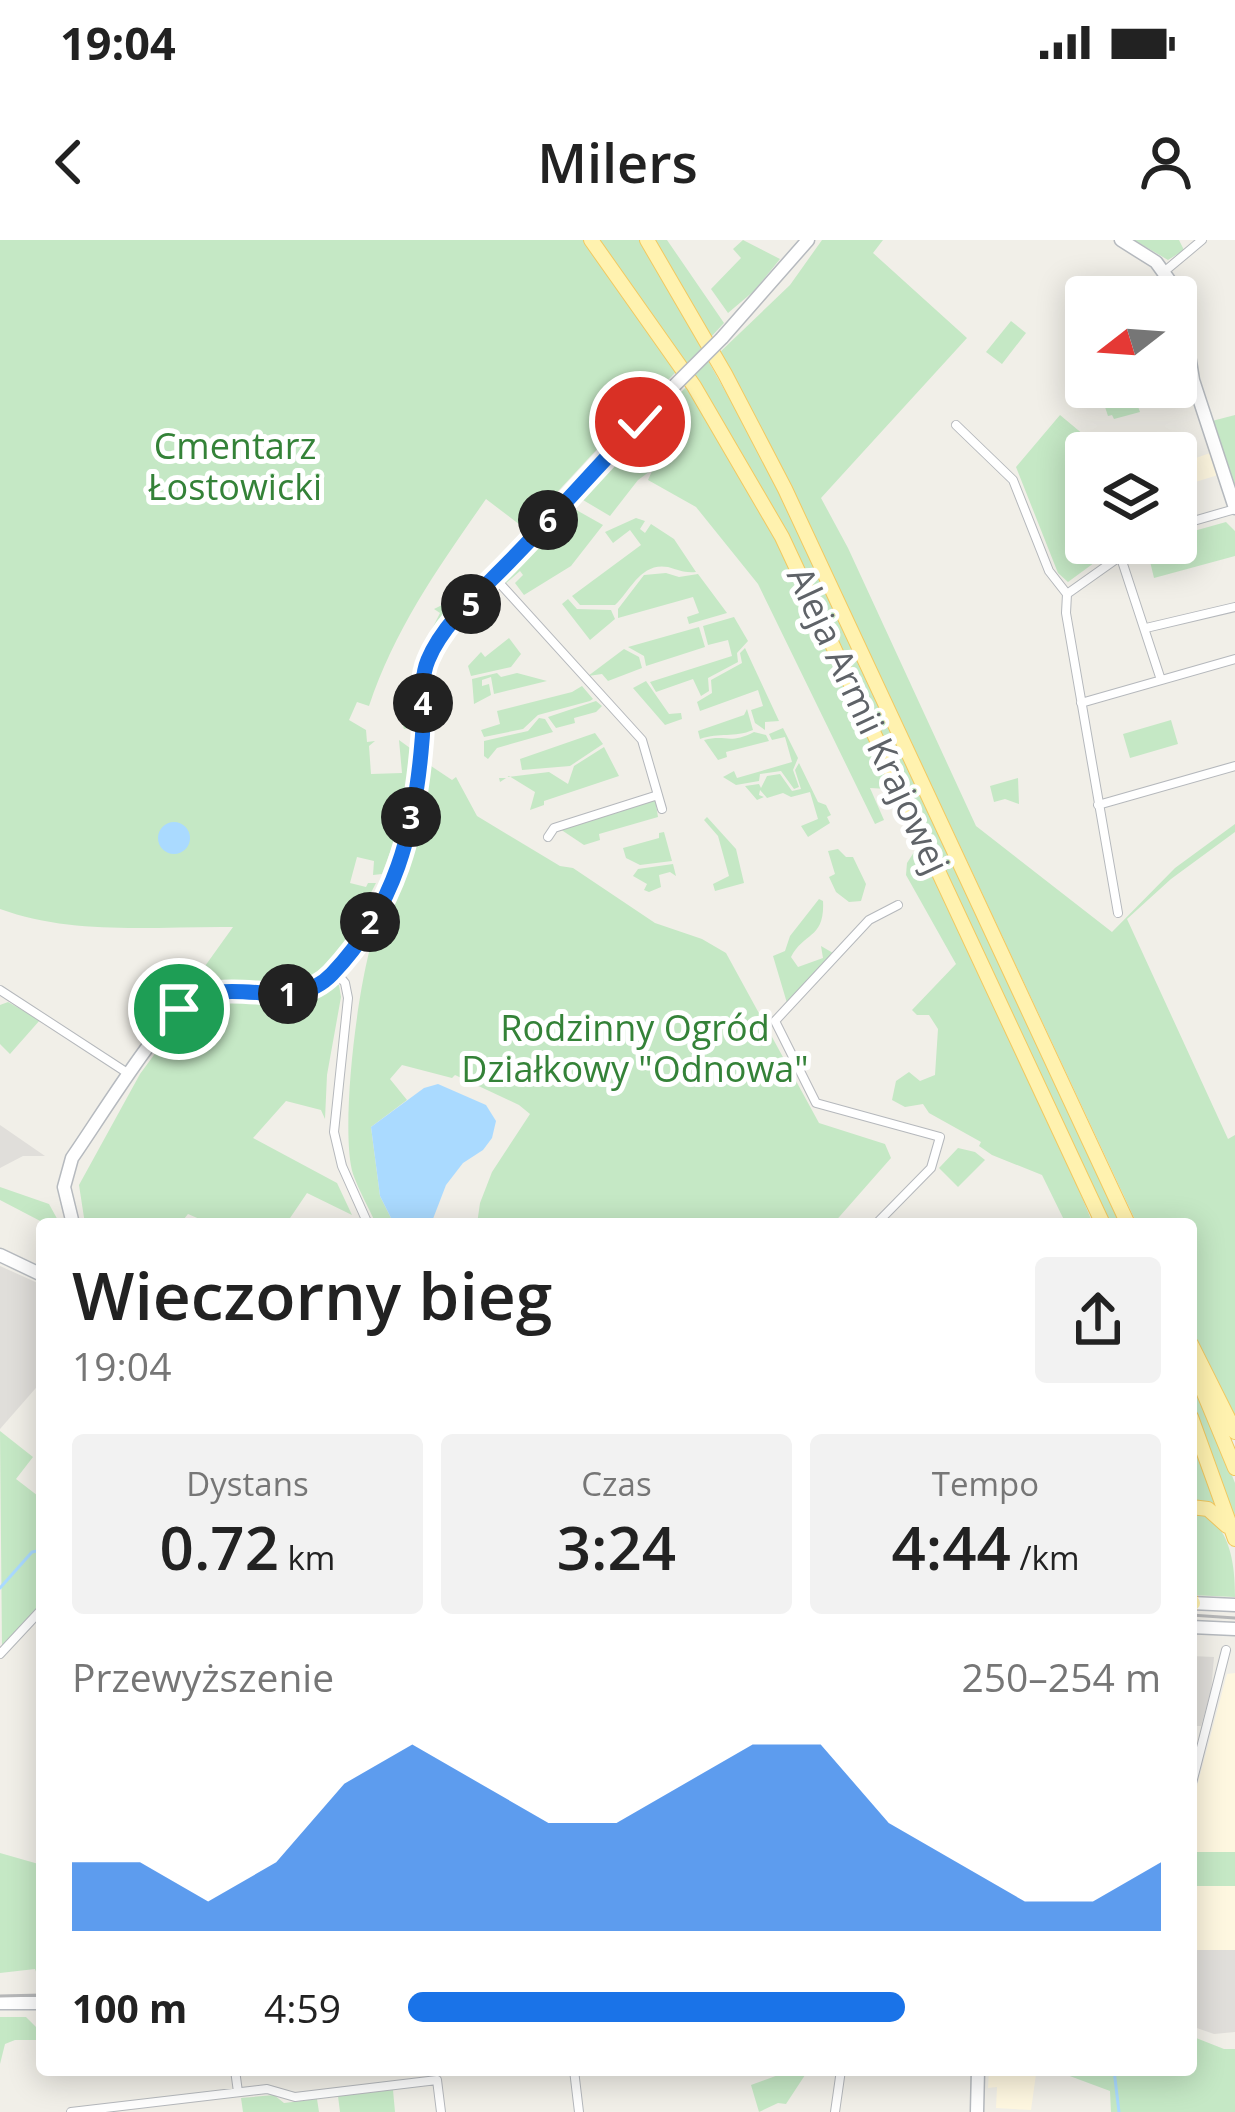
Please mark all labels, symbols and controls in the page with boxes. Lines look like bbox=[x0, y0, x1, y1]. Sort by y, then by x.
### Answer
text: 19:04 bbox=[60, 12, 176, 73]
text: Milers bbox=[537, 125, 698, 199]
icon: back bbox=[36, 129, 102, 195]
icon: person bbox=[1133, 129, 1199, 195]
north arrow bbox=[1065, 276, 1197, 408]
map controls bbox=[1065, 276, 1197, 564]
pin bbox=[589, 371, 691, 473]
icon: check bbox=[607, 389, 673, 455]
park label: Cmentarz Łostowicki bbox=[148, 421, 322, 511]
button: layers bbox=[1065, 432, 1197, 564]
pin: 6 bbox=[518, 490, 578, 550]
text: 6 bbox=[539, 497, 557, 542]
street label: Aleja Armii Krajowej bbox=[776, 558, 962, 882]
pin: 5 bbox=[441, 574, 501, 634]
text: 5 bbox=[462, 581, 480, 626]
pin: 4 bbox=[393, 673, 453, 733]
text: 4 bbox=[414, 680, 432, 725]
pin: 3 bbox=[381, 787, 441, 847]
text: 3 bbox=[402, 794, 420, 839]
pin: 2 bbox=[340, 892, 400, 952]
text: 2 bbox=[361, 899, 379, 944]
pin bbox=[128, 958, 230, 1060]
pin: 1 bbox=[258, 964, 318, 1024]
text: 1 bbox=[279, 971, 297, 1016]
icon: arrive bbox=[146, 976, 212, 1042]
park label: Rodzinny Ogród Działkowy "Odnowa" bbox=[461, 1003, 809, 1093]
text: Wieczorny bieg bbox=[72, 1249, 552, 1339]
button: share bbox=[1035, 1257, 1161, 1383]
text: 19:04 bbox=[72, 1339, 171, 1392]
text: Dystans bbox=[186, 1461, 309, 1506]
text: Czas bbox=[581, 1461, 652, 1506]
text: Tempo bbox=[932, 1461, 1039, 1506]
text: 0.72 bbox=[160, 1506, 279, 1588]
text: 3:24 bbox=[557, 1506, 676, 1588]
text: 4:44 bbox=[892, 1506, 1011, 1588]
text: km bbox=[279, 1535, 335, 1580]
text: /km bbox=[1011, 1535, 1079, 1580]
text: Przewyższenie bbox=[72, 1650, 334, 1703]
text: 250–254 m bbox=[961, 1650, 1161, 1703]
text: 100 m bbox=[72, 1981, 187, 2034]
text: 4:59 bbox=[264, 1981, 341, 2034]

